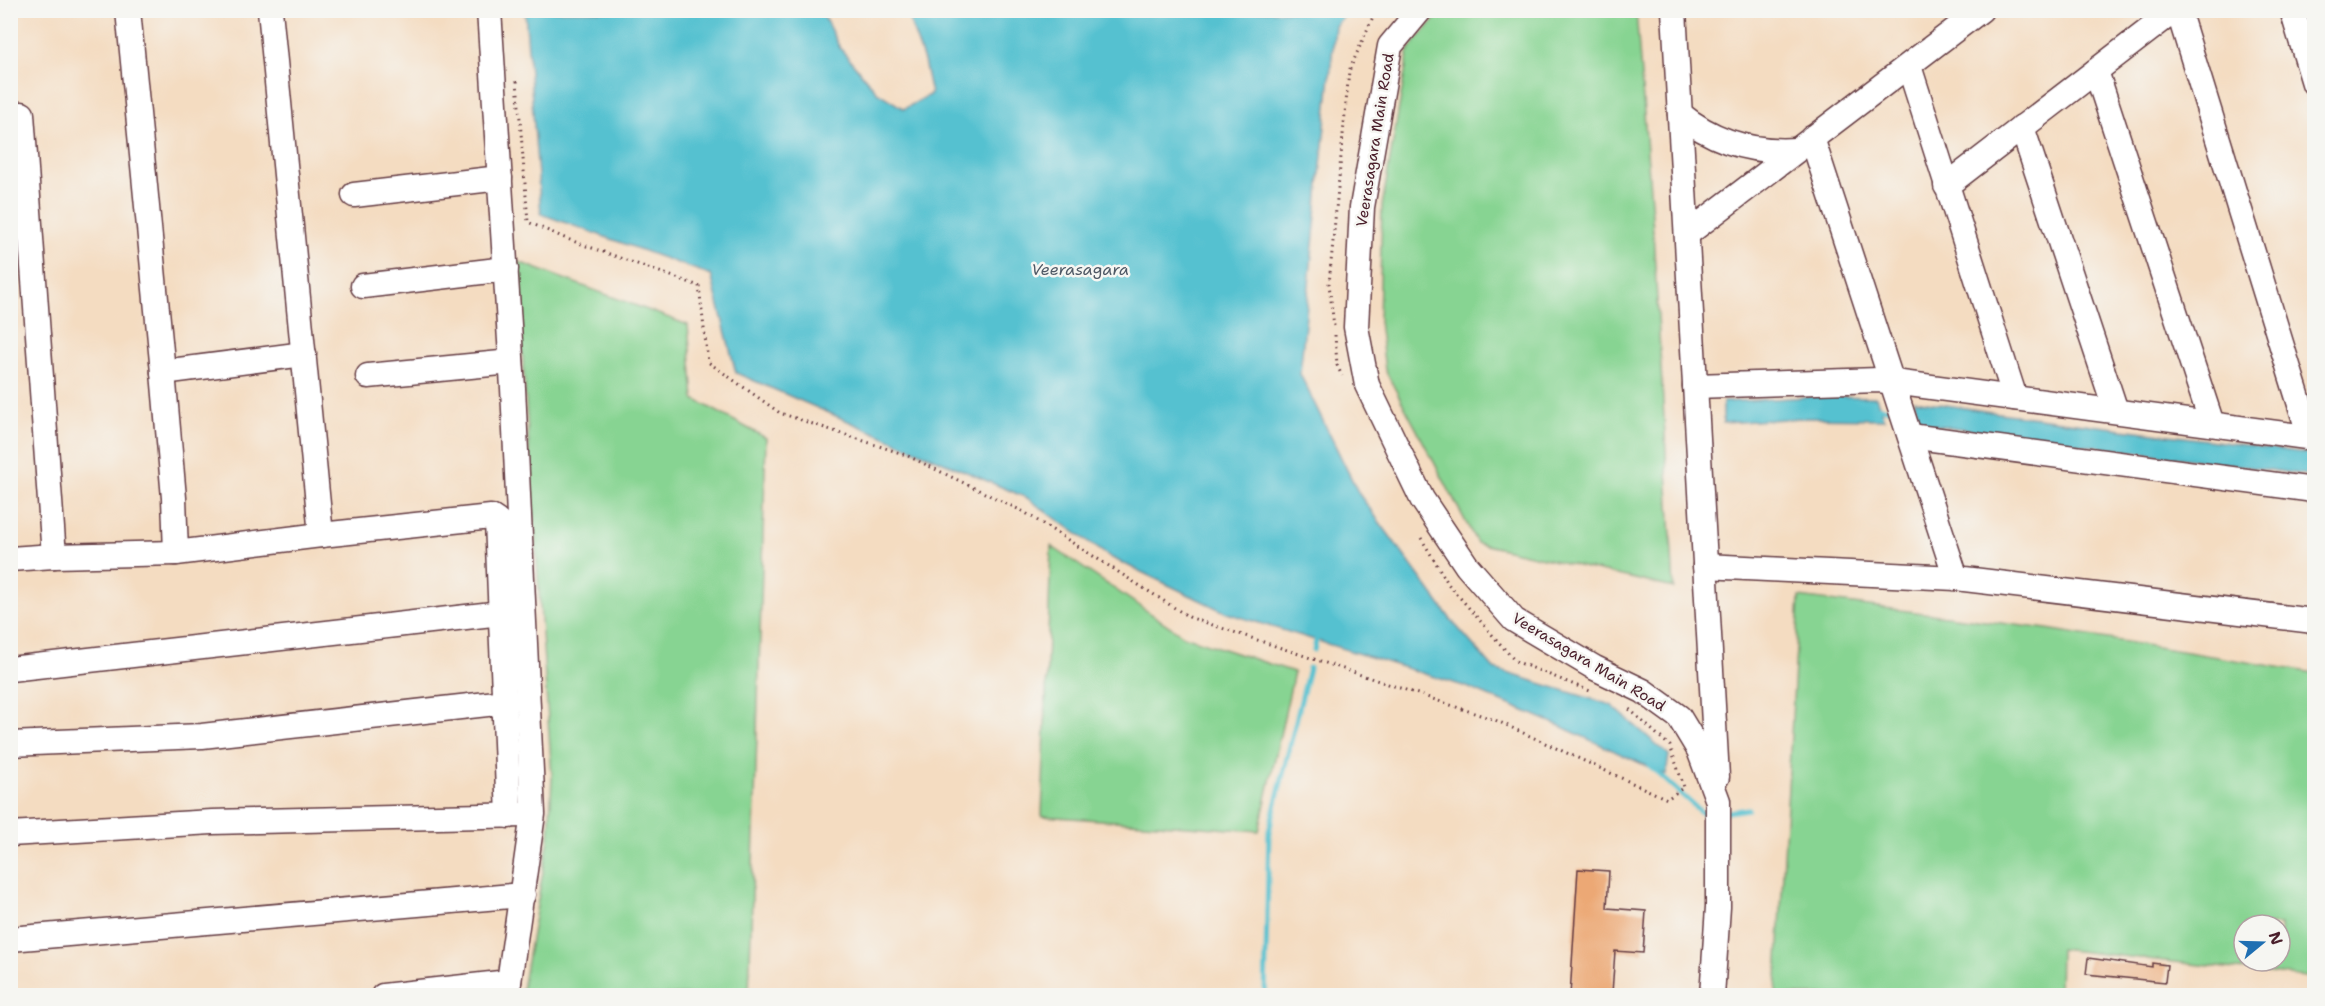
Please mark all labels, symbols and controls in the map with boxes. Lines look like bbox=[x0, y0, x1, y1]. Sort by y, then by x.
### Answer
street label: Veerasagara Main Road bbox=[1351, 51, 1399, 228]
water label: Veerasagara bbox=[1031, 259, 1129, 280]
street label: Veerasagara Main Road bbox=[1509, 608, 1670, 716]
north arrow bbox=[2232, 913, 2292, 973]
text: N bbox=[2264, 929, 2288, 948]

